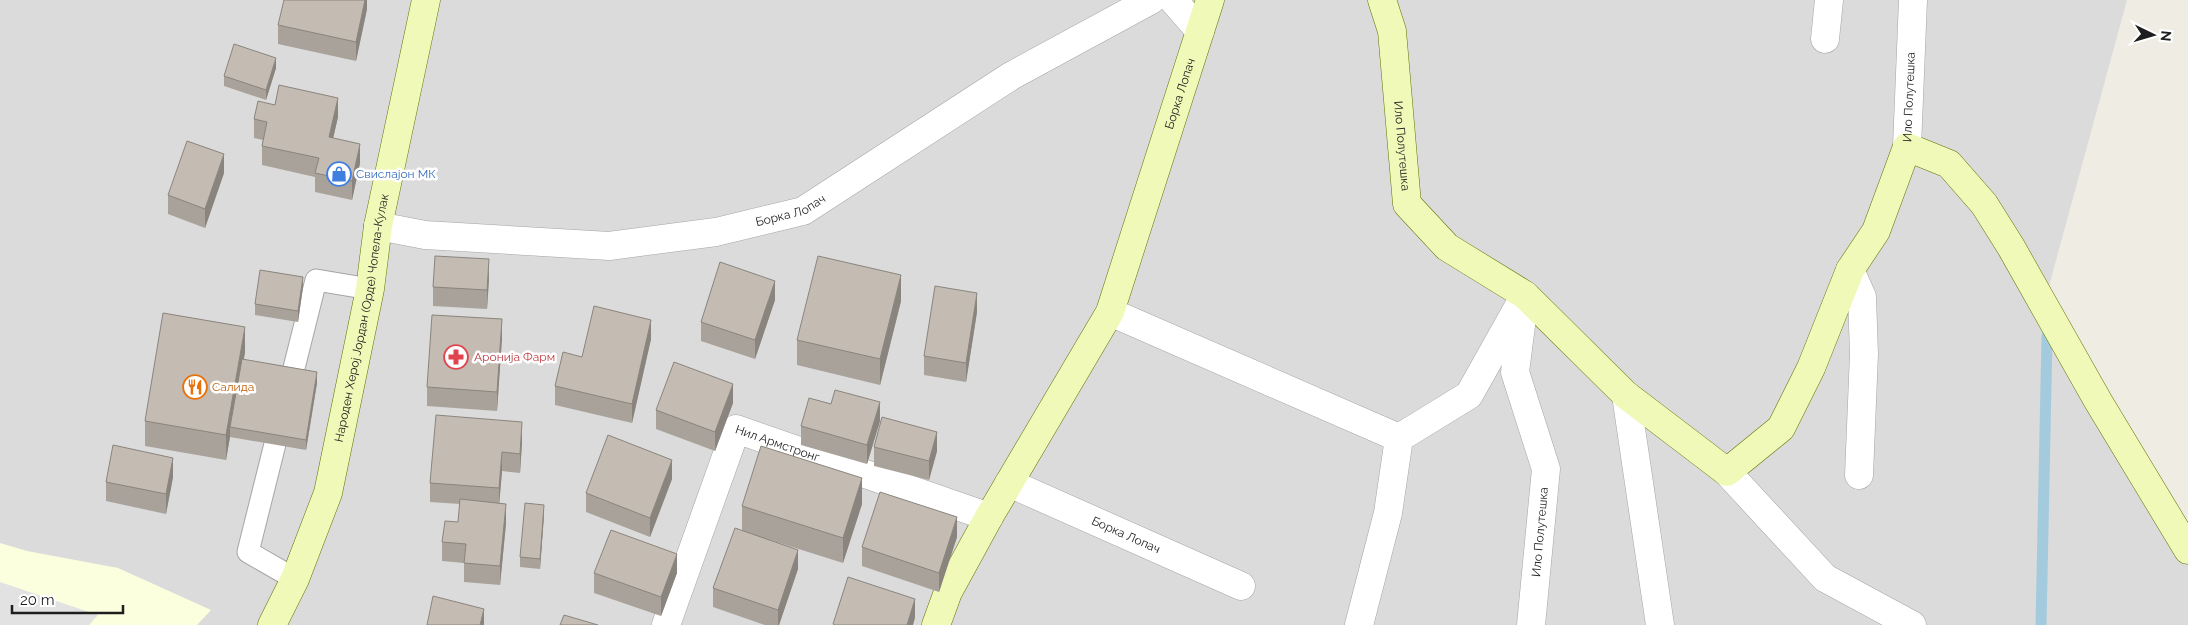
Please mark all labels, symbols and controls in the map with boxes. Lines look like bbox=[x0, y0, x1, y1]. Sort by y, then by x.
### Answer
north arrow bbox=[2128, 10, 2178, 60]
text: N bbox=[2158, 30, 2174, 42]
street label: Ило Полутешка bbox=[1900, 52, 1918, 142]
street label: Борка Лопач bbox=[1162, 56, 1198, 131]
street label: Ило Полутешка bbox=[1391, 100, 1413, 192]
shop icon: Свислајон МК bbox=[326, 161, 352, 187]
place label: Свислајон МК bbox=[356, 167, 436, 181]
street label: Борка Лопач bbox=[754, 191, 828, 229]
street label: Народен Херој Јордан (Орде) Чопела-Кулак bbox=[332, 192, 392, 443]
pharmacy icon: Аронија Фарм bbox=[443, 344, 469, 370]
place label: Аронија Фарм bbox=[474, 350, 555, 364]
restaurant icon: Салида bbox=[182, 374, 208, 400]
place label: Салида bbox=[212, 380, 254, 394]
street label: Нил Армстронг bbox=[733, 422, 822, 465]
street label: Ило Полутешка bbox=[1529, 486, 1551, 578]
street label: Борка Лопач bbox=[1089, 514, 1162, 556]
scale bar bbox=[12, 582, 124, 614]
text: 20 m bbox=[20, 591, 55, 609]

